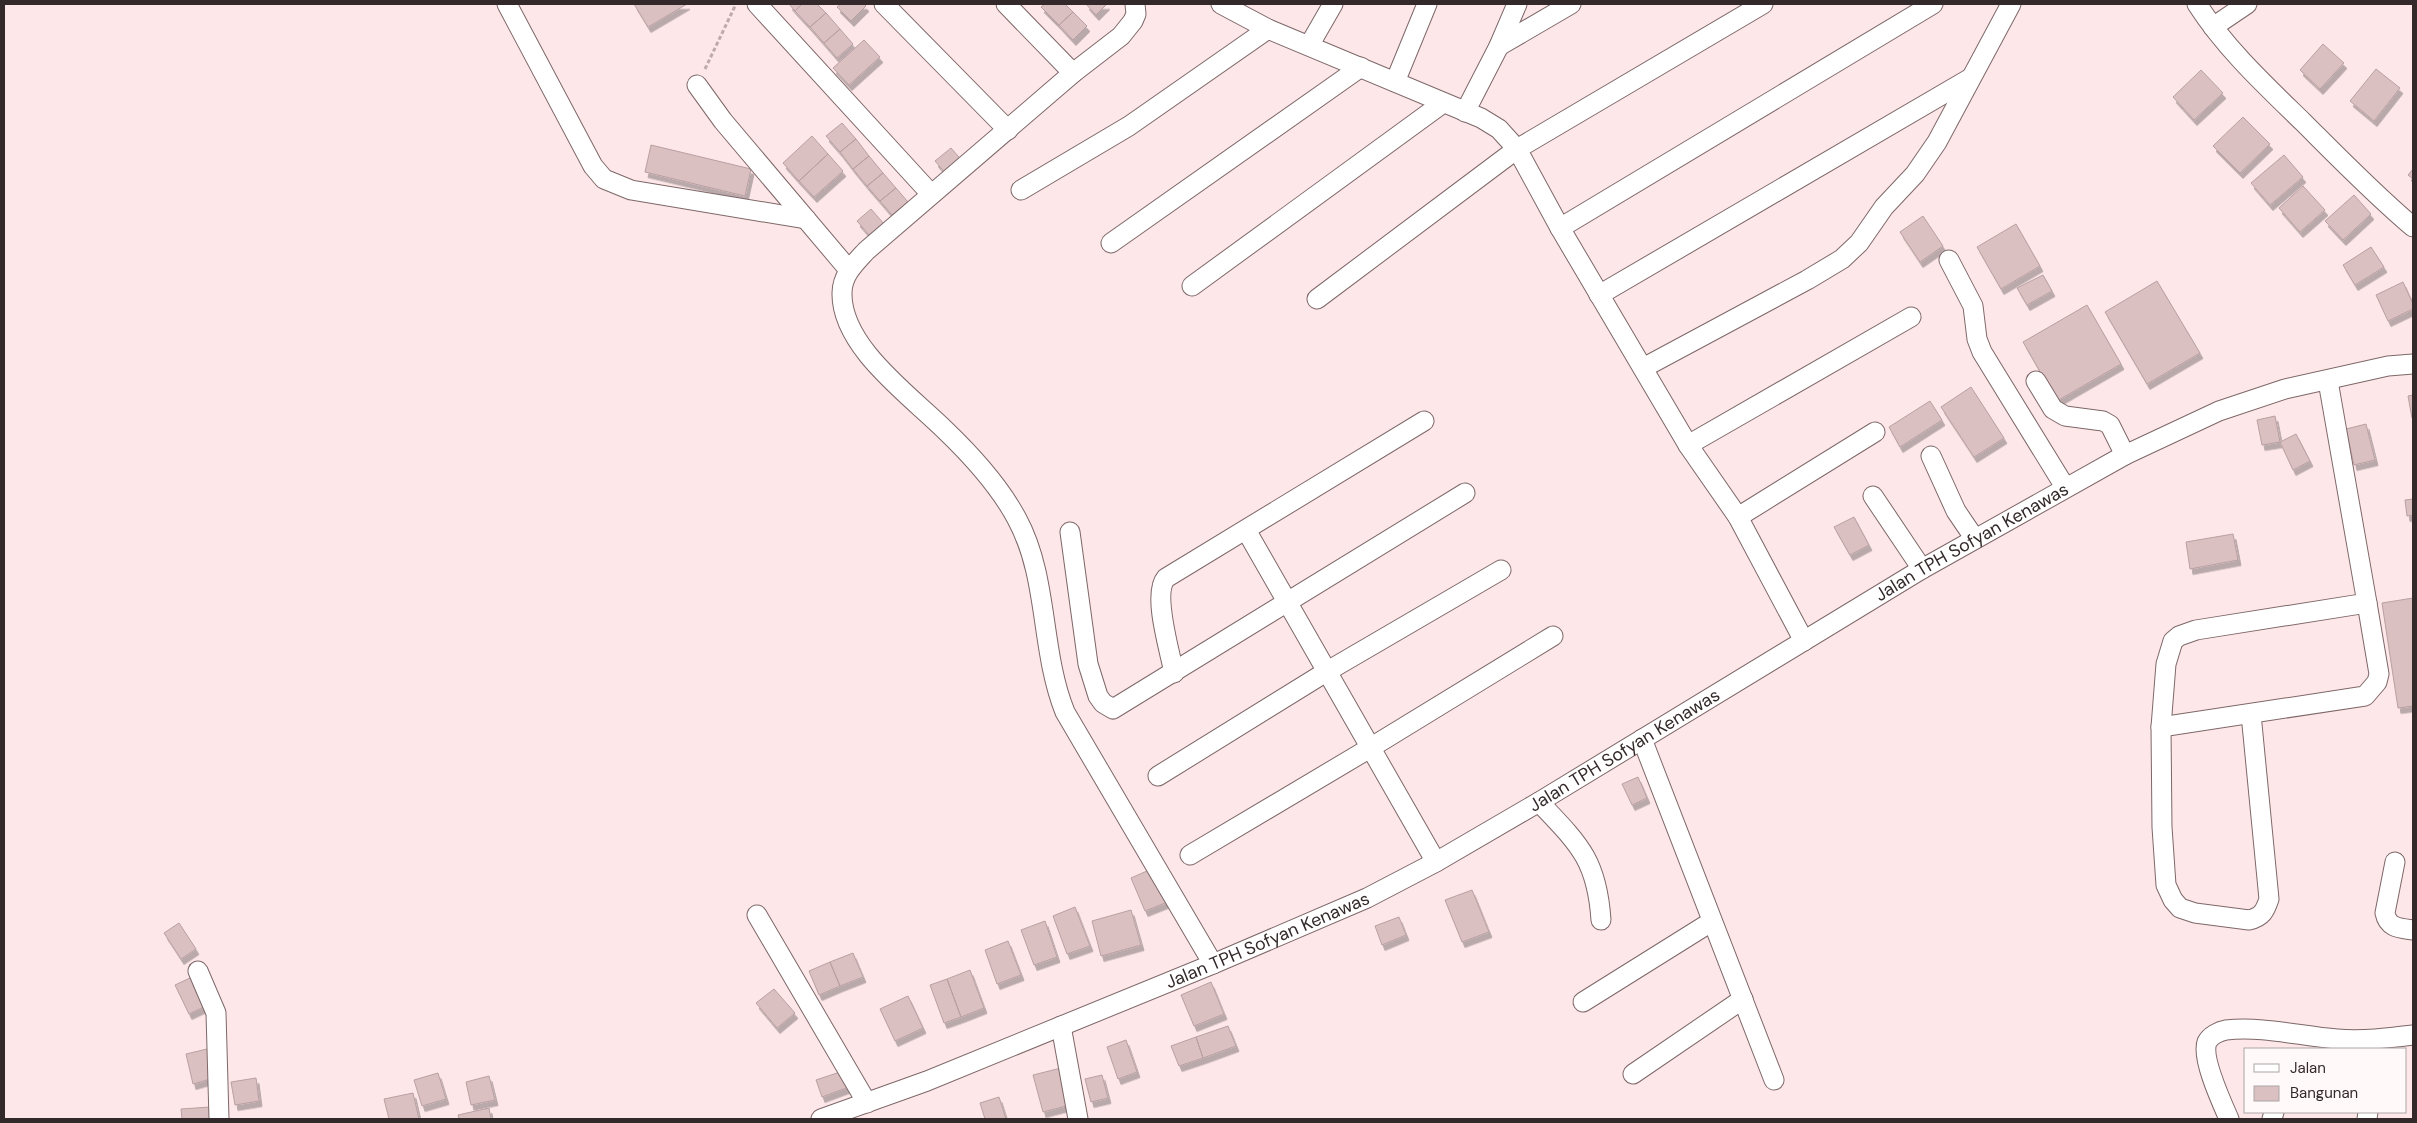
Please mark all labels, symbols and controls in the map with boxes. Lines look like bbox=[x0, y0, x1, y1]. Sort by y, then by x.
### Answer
street label: Jalan TPH Sofyan Kenawas bbox=[1870, 477, 2073, 607]
street label: Jalan TPH Sofyan Kenawas bbox=[1524, 683, 1724, 817]
street label: Jalan TPH Sofyan Kenawas bbox=[1162, 886, 1373, 994]
legend bbox=[2244, 1048, 2407, 1113]
text: Jalan bbox=[2290, 1058, 2326, 1078]
text: Bangunan bbox=[2290, 1083, 2358, 1103]

